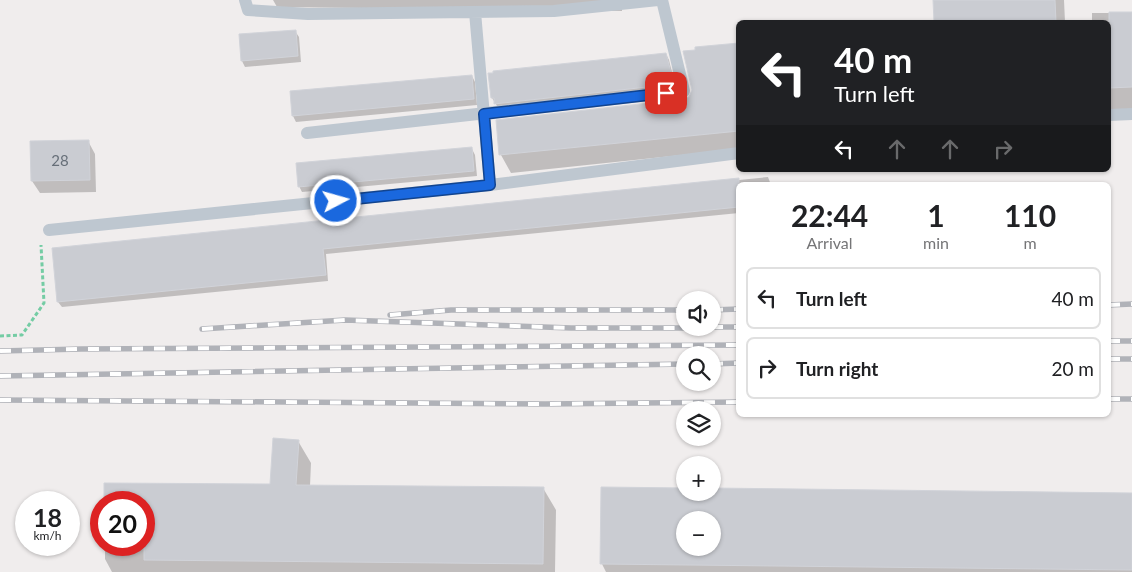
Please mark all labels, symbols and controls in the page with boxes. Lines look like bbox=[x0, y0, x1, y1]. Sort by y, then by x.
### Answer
text: 40 m bbox=[834, 38, 912, 80]
icon: left bbox=[751, 40, 816, 105]
pin bbox=[645, 72, 687, 114]
icon: arrive bbox=[652, 79, 680, 107]
text: Turn left bbox=[834, 80, 915, 107]
icon: left bbox=[830, 135, 858, 163]
icon: ahead bbox=[883, 135, 911, 163]
icon: ahead bbox=[936, 135, 964, 163]
icon: right bbox=[989, 135, 1017, 163]
house number: 28 bbox=[51, 151, 69, 169]
position arrow bbox=[309, 174, 361, 226]
text: 22:44 bbox=[791, 197, 868, 233]
text: 1 bbox=[927, 197, 945, 233]
text: 110 bbox=[1004, 197, 1056, 233]
text: Arrival bbox=[806, 233, 853, 252]
text: min bbox=[923, 233, 949, 252]
text: m bbox=[1023, 233, 1037, 252]
icon: left bbox=[753, 284, 781, 312]
text: Turn left bbox=[796, 287, 867, 310]
text: 40 m bbox=[1051, 287, 1094, 310]
map controls bbox=[676, 291, 721, 556]
button: sound bbox=[676, 291, 721, 336]
button: search bbox=[676, 346, 721, 391]
icon: right bbox=[753, 354, 781, 382]
text: Turn right bbox=[796, 357, 878, 380]
text: 20 m bbox=[1051, 357, 1094, 380]
button: layers bbox=[676, 401, 721, 446]
button: + bbox=[676, 456, 721, 501]
speed limit sign: 20 bbox=[90, 491, 155, 556]
text: 18 bbox=[33, 502, 62, 532]
button: − bbox=[676, 511, 721, 556]
text: km/h bbox=[33, 528, 62, 543]

